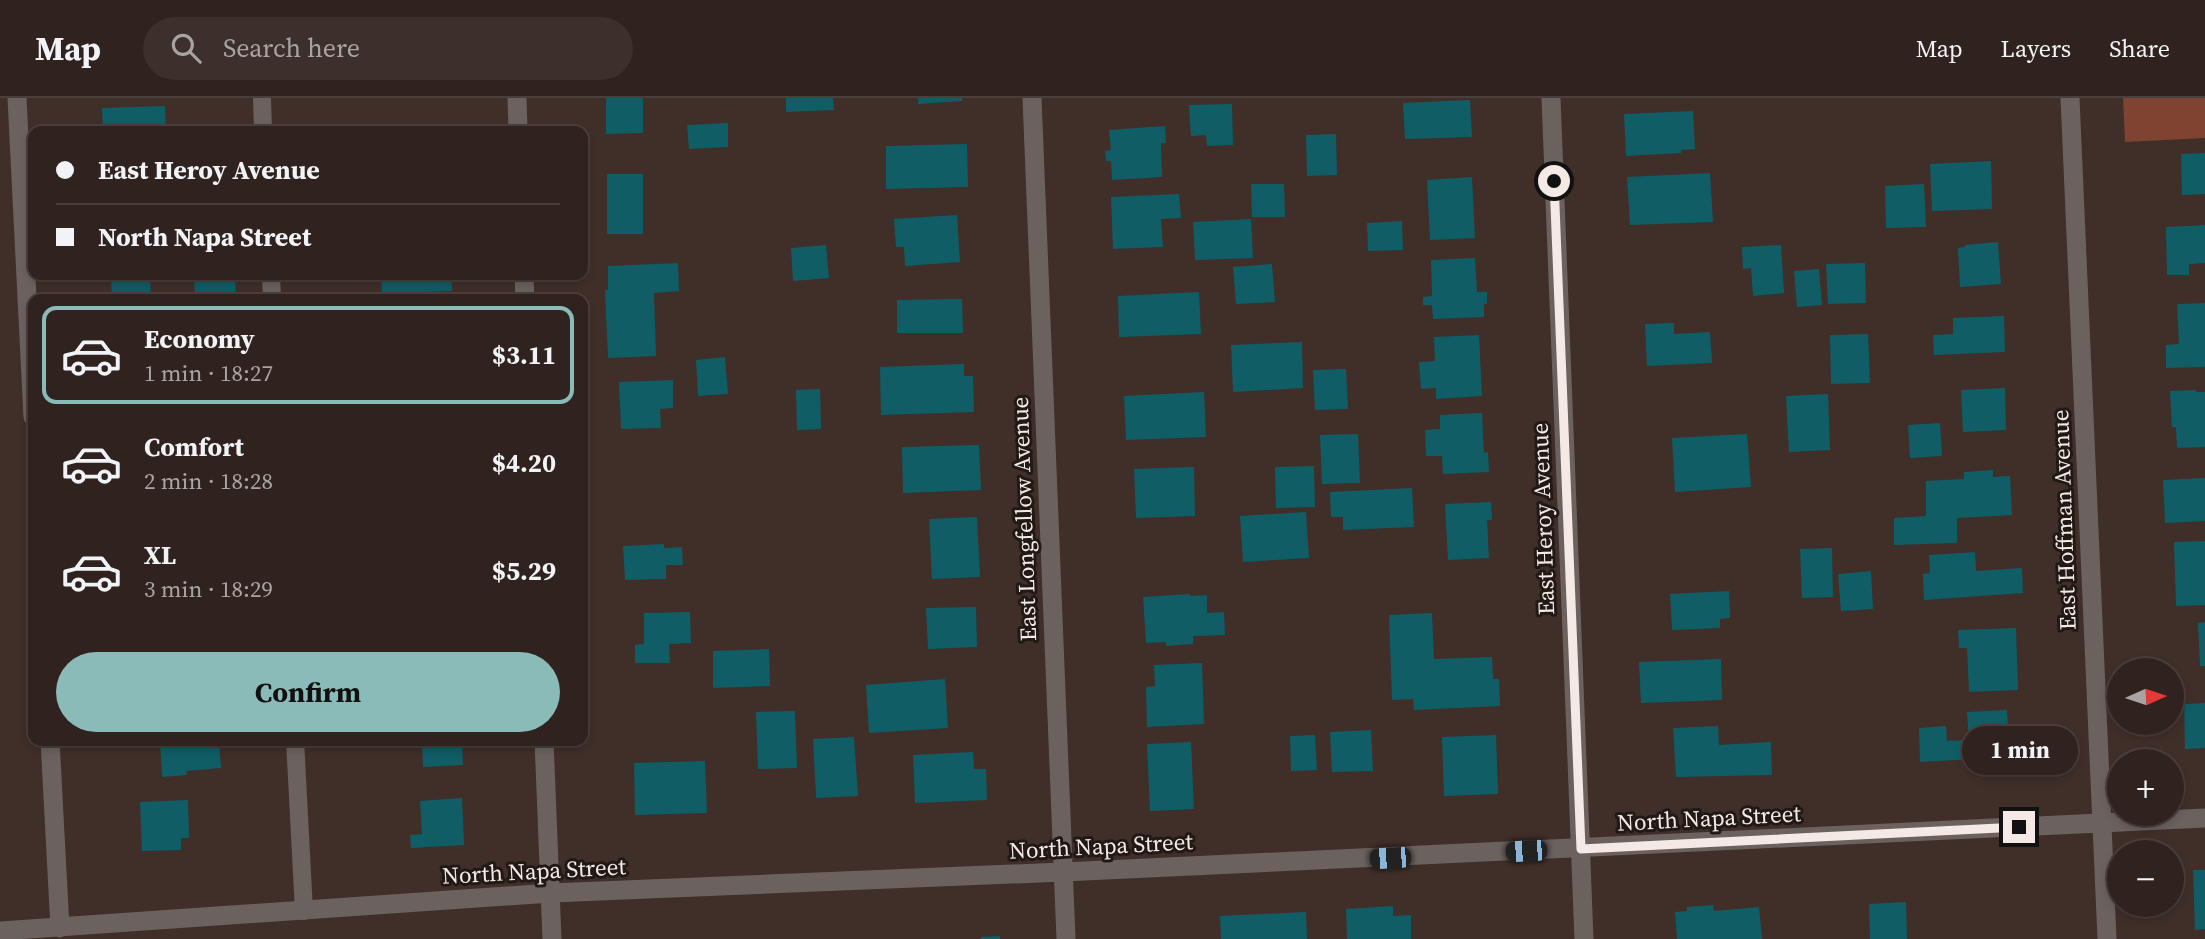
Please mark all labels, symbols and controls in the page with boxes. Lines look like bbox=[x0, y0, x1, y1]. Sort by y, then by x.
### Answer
search box bbox=[143, 17, 633, 80]
text: Map bbox=[35, 26, 101, 71]
icon: search bbox=[167, 29, 205, 67]
text: Search here bbox=[223, 30, 360, 66]
text: Map bbox=[1916, 32, 1963, 65]
text: Layers bbox=[2001, 32, 2071, 65]
text: Share bbox=[2109, 32, 2170, 65]
text: East Heroy Avenue bbox=[98, 152, 320, 188]
route start bbox=[1538, 165, 1570, 197]
text: North Napa Street bbox=[98, 219, 311, 255]
text: Economy bbox=[144, 321, 255, 357]
icon: car bbox=[60, 324, 123, 387]
text: $3.11 bbox=[492, 337, 556, 373]
text: 1 min · 18:27 bbox=[144, 357, 273, 389]
street label: East Longfellow Avenue bbox=[1004, 396, 1044, 642]
street label: East Hoffman Avenue bbox=[2044, 409, 2084, 631]
street label: East Heroy Avenue bbox=[1524, 422, 1562, 616]
text: Comfort bbox=[144, 429, 244, 465]
icon: car bbox=[60, 432, 123, 495]
text: $4.20 bbox=[492, 445, 556, 481]
text: 2 min · 18:28 bbox=[144, 465, 273, 497]
text: XL bbox=[144, 537, 176, 573]
icon: car bbox=[60, 540, 123, 603]
text: $5.29 bbox=[492, 553, 556, 589]
text: 3 min · 18:29 bbox=[144, 573, 273, 605]
button: Confirm bbox=[56, 652, 560, 732]
north arrow bbox=[2107, 658, 2184, 735]
map controls bbox=[2107, 658, 2184, 917]
callout: 1 min bbox=[1961, 726, 2077, 774]
text: 1 min bbox=[1990, 734, 2050, 766]
button: + bbox=[2107, 749, 2184, 826]
street label: North Napa Street bbox=[1616, 797, 1802, 839]
route end bbox=[2003, 811, 2035, 843]
street label: North Napa Street bbox=[1008, 825, 1194, 867]
car bbox=[1505, 839, 1548, 863]
button: − bbox=[2107, 840, 2184, 917]
car bbox=[1369, 846, 1412, 870]
street label: North Napa Street bbox=[441, 850, 627, 892]

